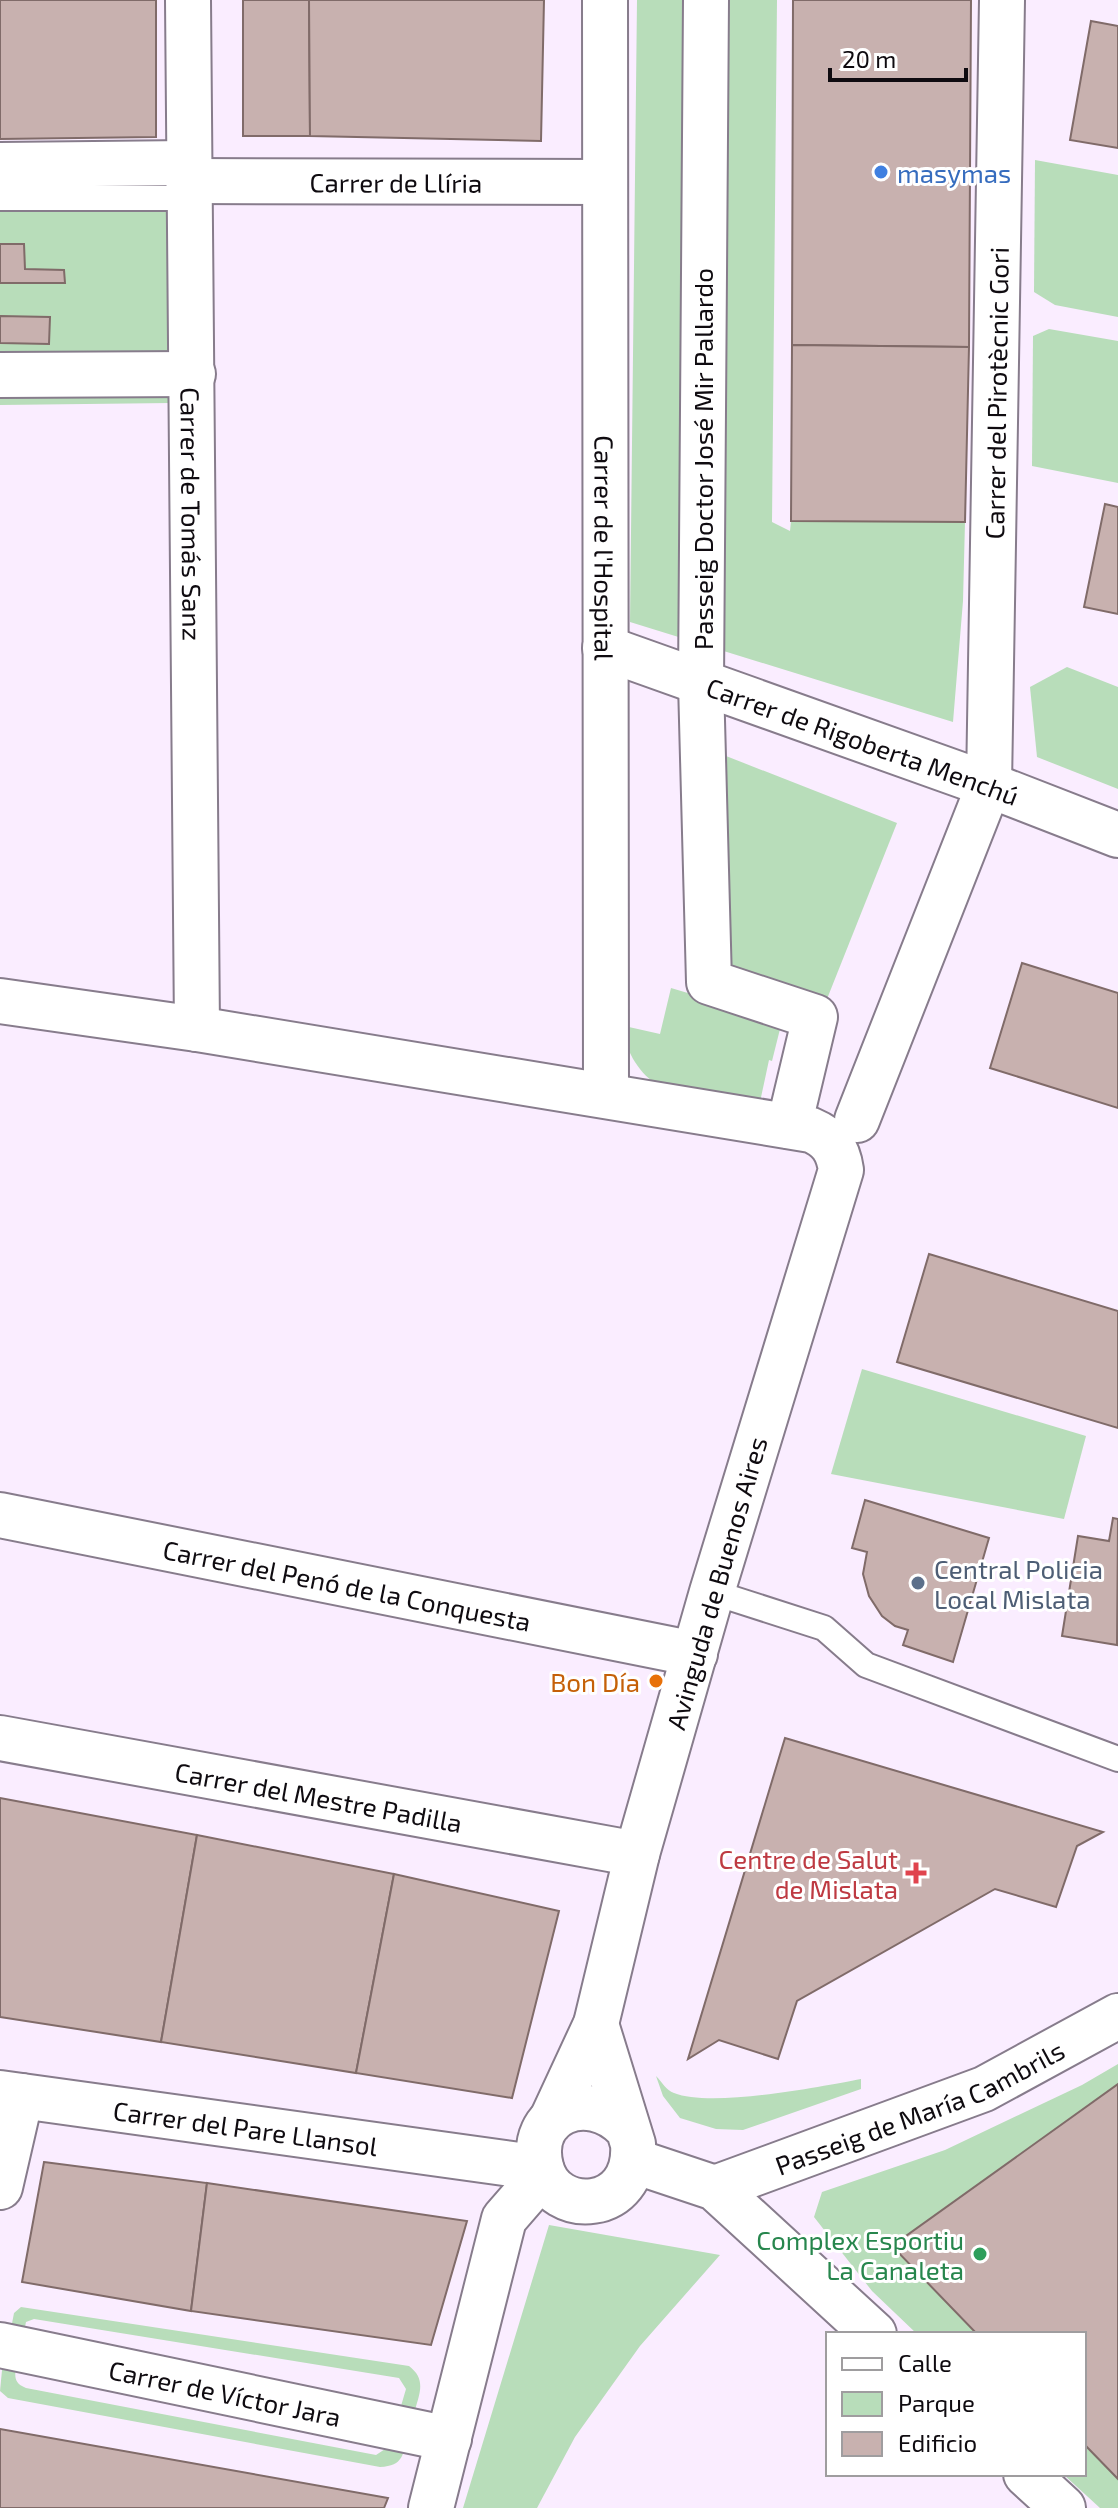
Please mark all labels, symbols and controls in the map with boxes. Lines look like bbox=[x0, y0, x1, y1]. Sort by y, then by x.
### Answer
scale bar bbox=[830, 32, 966, 82]
text: 20 m bbox=[842, 44, 896, 73]
place label: masymas bbox=[897, 157, 1011, 188]
marker: masymas bbox=[872, 163, 890, 181]
street label: Carrer de Llíria bbox=[310, 166, 482, 197]
street label: Carrer del Pirotècnic Gori bbox=[978, 247, 1013, 540]
street label: Passeig Doctor José Mir Pallardo bbox=[687, 268, 718, 650]
street label: Carrer de Tomás Sanz bbox=[176, 387, 209, 641]
street label: Carrer de l'Hospital bbox=[590, 435, 621, 661]
street label: Carrer de Rigoberta Menchú bbox=[703, 670, 1024, 811]
street label: Avinguda de Buenos Aires bbox=[659, 1433, 773, 1733]
street label: Carrer del Penó de la Conquesta bbox=[161, 1533, 534, 1636]
place label: Central Policia Local Mislata bbox=[934, 1553, 1103, 1614]
marker: Central Policia Local Mislata bbox=[909, 1574, 927, 1592]
place label: Bon Día bbox=[550, 1666, 640, 1697]
marker: Bon Día bbox=[647, 1672, 665, 1690]
street label: Carrer del Mestre Padilla bbox=[173, 1755, 465, 1837]
place label: Centre de Salut de Mislata bbox=[718, 1843, 898, 1904]
marker: Centre de Salut de Mislata bbox=[905, 1862, 927, 1884]
street label: Passeig de María Cambrils bbox=[771, 2033, 1069, 2180]
street label: Carrer del Pare Llansol bbox=[111, 2093, 380, 2161]
place label: Complex Esportiu La Canaleta bbox=[756, 2224, 964, 2285]
marker: Complex Esportiu La Canaleta bbox=[971, 2245, 989, 2263]
legend bbox=[826, 2332, 1086, 2476]
text: Calle bbox=[898, 2348, 952, 2377]
street label: Carrer de Víctor Jara bbox=[106, 2353, 344, 2431]
text: Parque bbox=[898, 2388, 975, 2417]
text: Edificio bbox=[898, 2428, 977, 2457]

